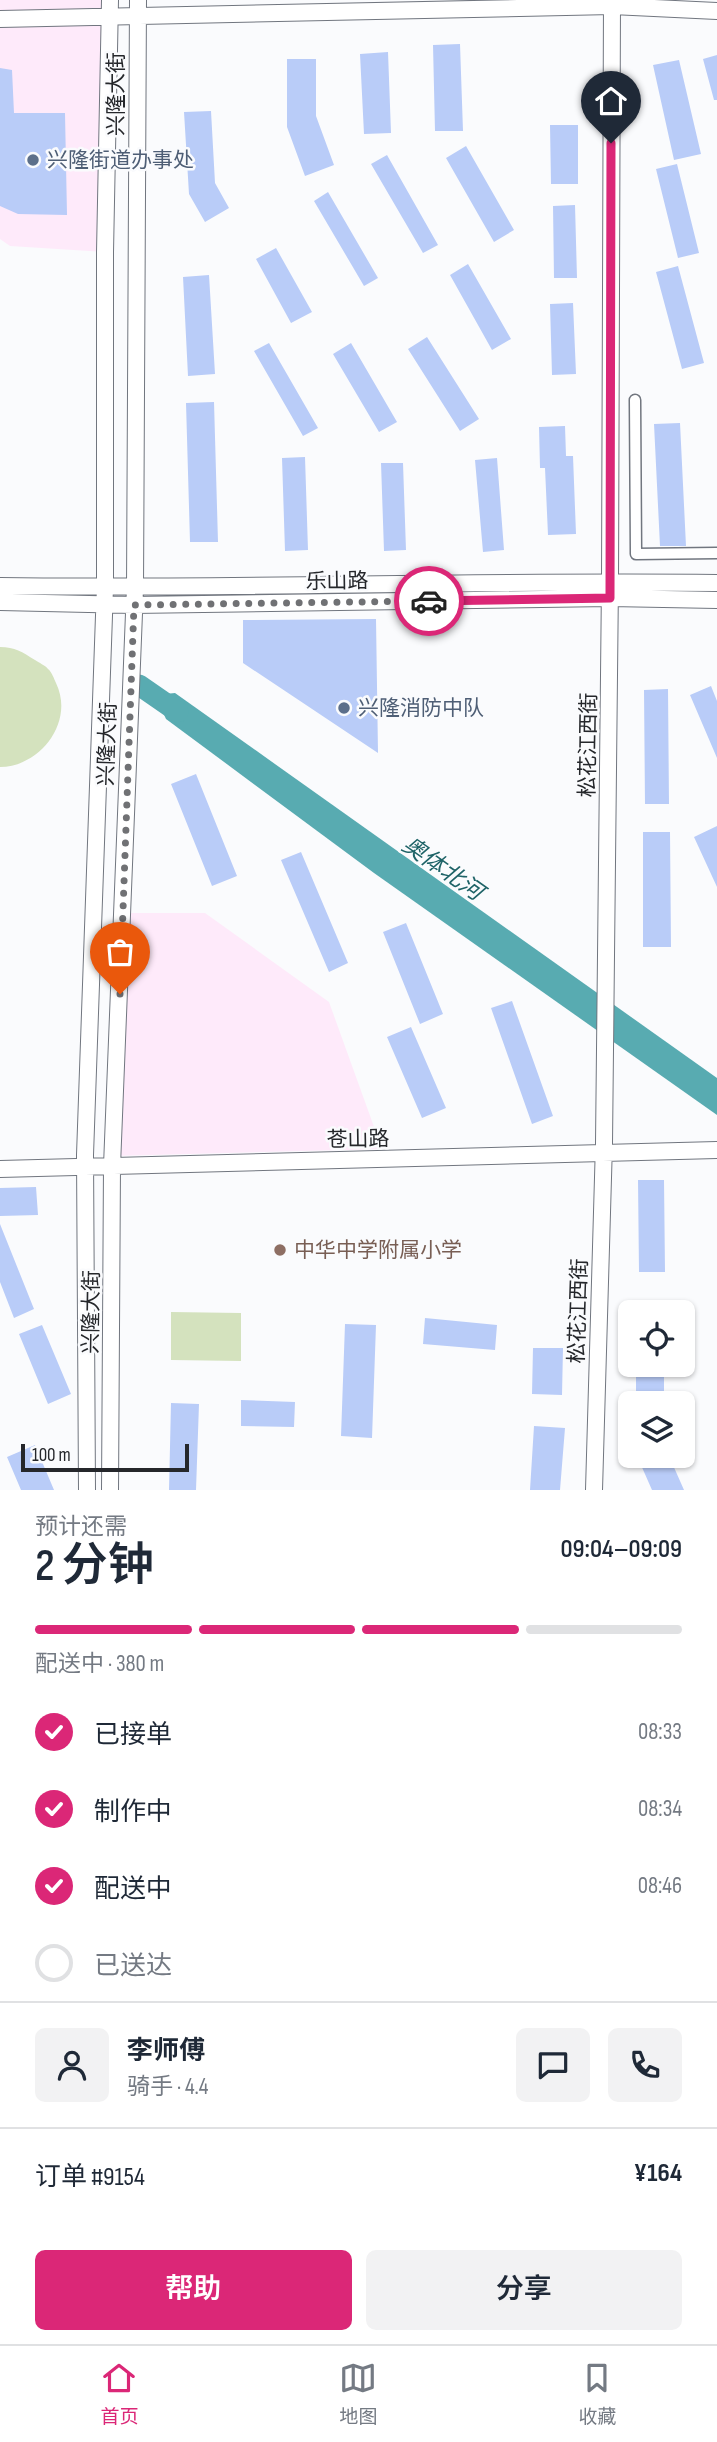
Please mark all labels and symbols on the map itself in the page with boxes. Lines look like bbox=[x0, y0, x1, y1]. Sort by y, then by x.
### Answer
street label: 兴隆大街 bbox=[104, 52, 129, 136]
pin bbox=[581, 71, 641, 143]
place label: 兴隆街道办事处 bbox=[47, 148, 194, 173]
marker: 兴隆街道办事处 bbox=[25, 152, 41, 168]
courier bbox=[394, 566, 464, 636]
street label: 乐山路 bbox=[305, 568, 369, 595]
street label: 松花江西街 bbox=[575, 692, 602, 798]
place label: 兴隆消防中队 bbox=[358, 696, 484, 721]
marker: 兴隆消防中队 bbox=[336, 700, 352, 716]
street label: 兴隆大街 bbox=[94, 702, 121, 786]
water label: 奥体北河 bbox=[397, 831, 491, 909]
pin bbox=[90, 922, 150, 994]
street label: 苍山路 bbox=[326, 1126, 390, 1153]
place label: 中华中学附属小学 bbox=[294, 1238, 462, 1263]
marker: 中华中学附属小学 bbox=[272, 1242, 288, 1258]
street label: 松花江西街 bbox=[564, 1258, 593, 1364]
street label: 兴隆大街 bbox=[78, 1270, 105, 1354]
scale bar bbox=[21, 1441, 189, 1473]

